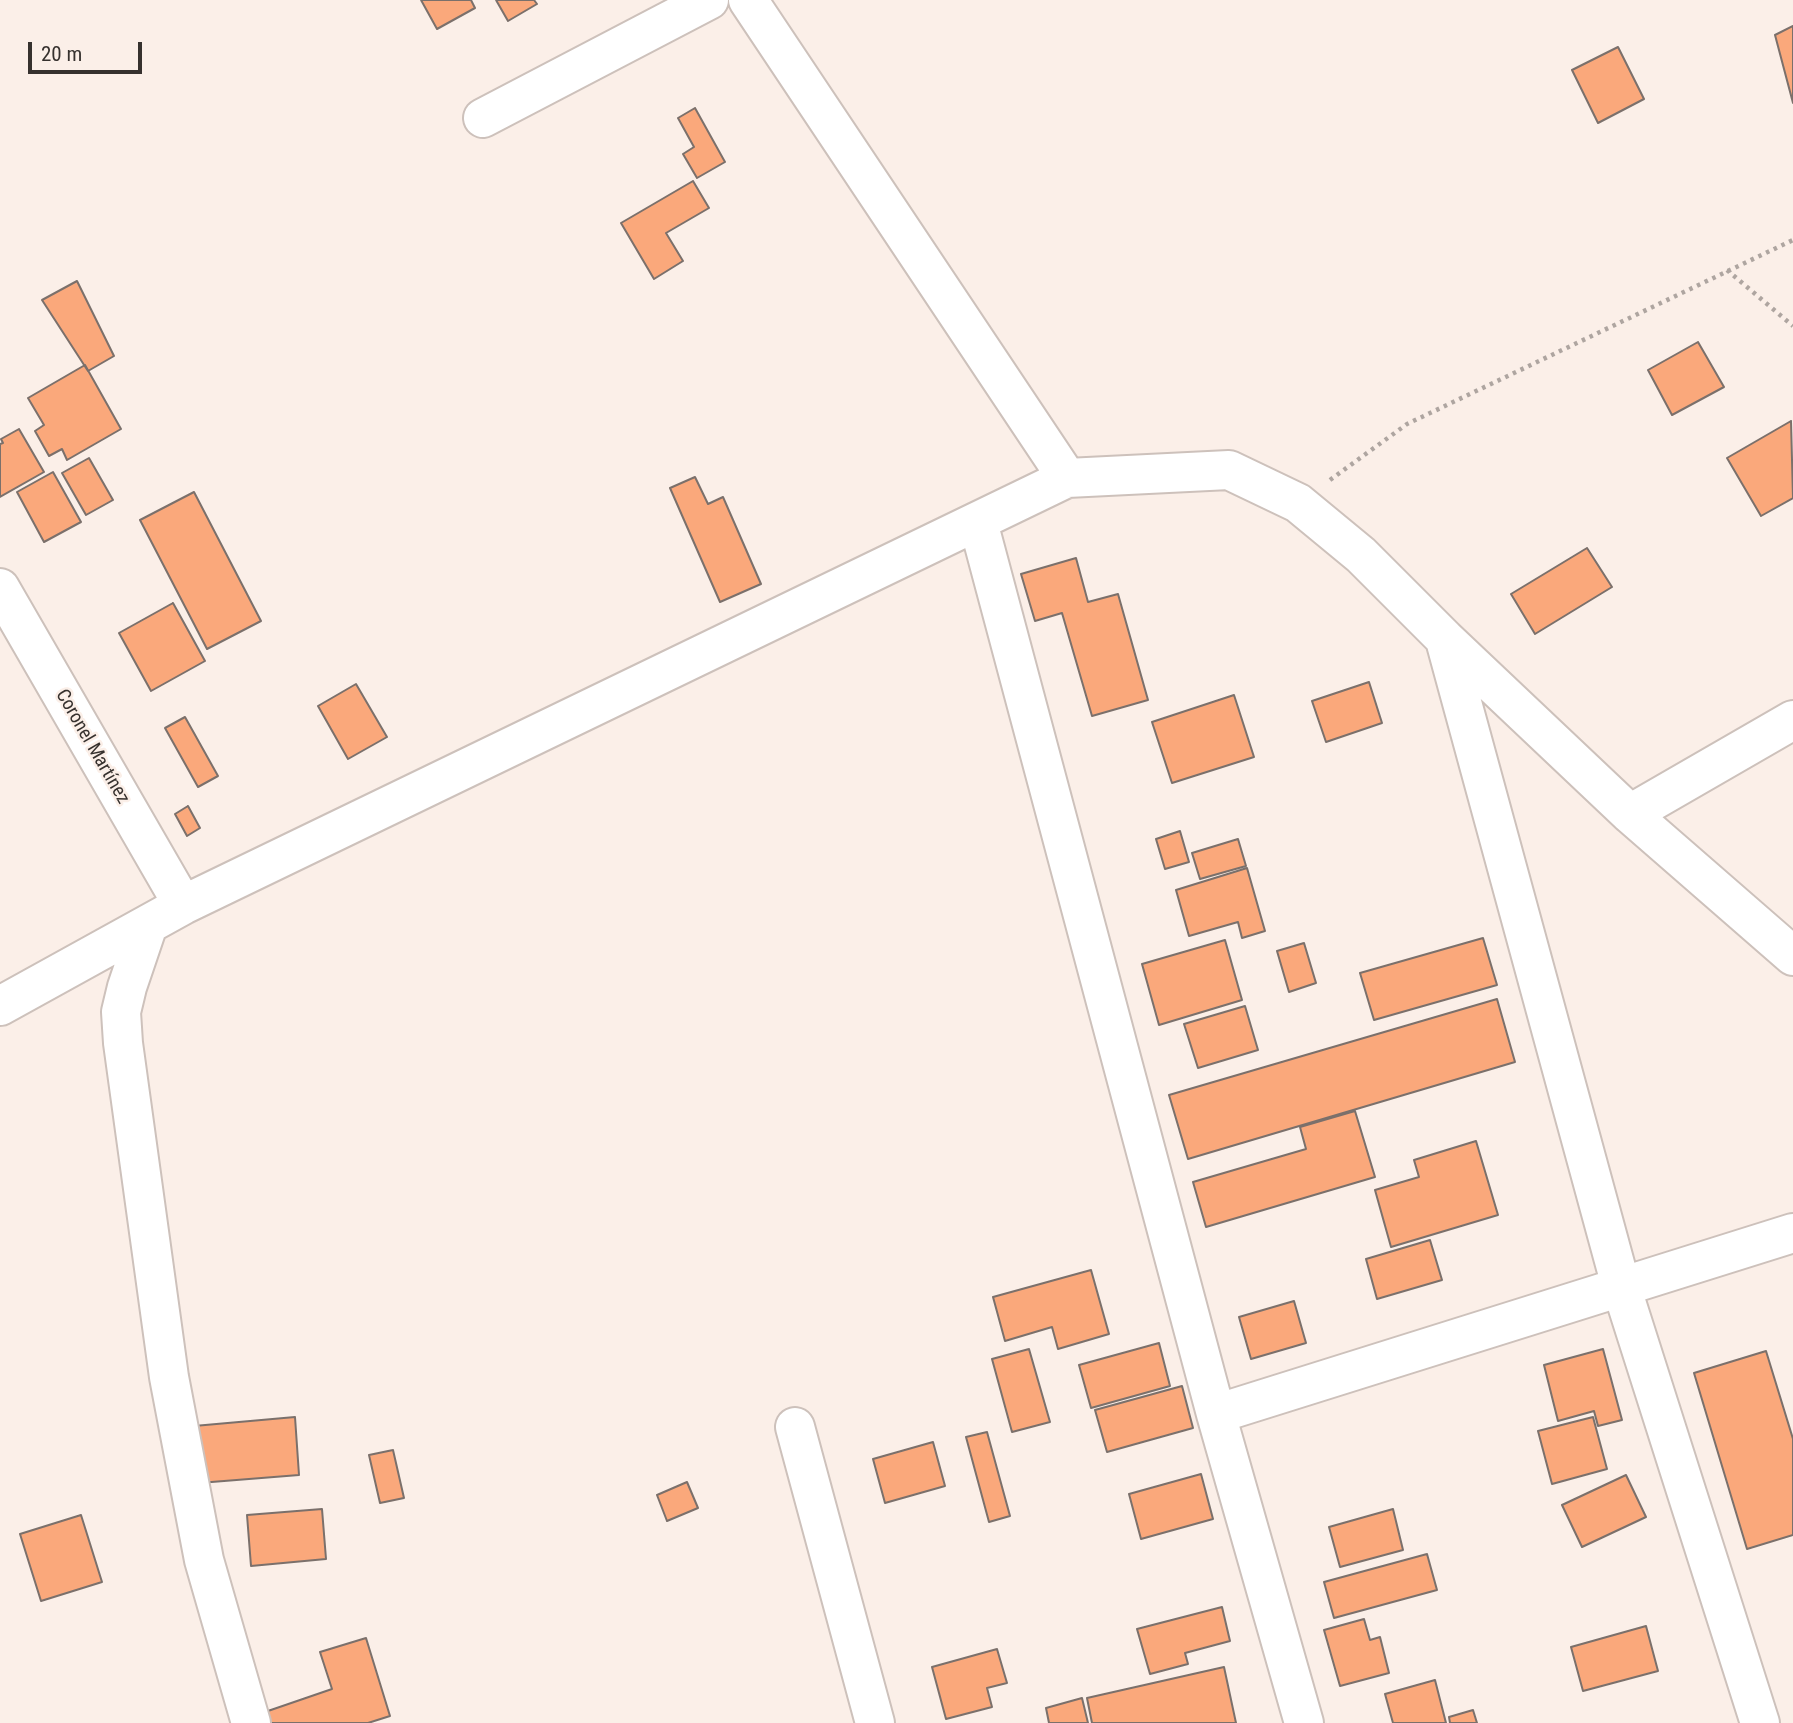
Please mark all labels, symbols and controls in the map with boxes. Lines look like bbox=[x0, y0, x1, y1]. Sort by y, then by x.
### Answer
scale bar bbox=[32, 28, 145, 72]
text: 20 m bbox=[41, 42, 82, 66]
street label: Coronel Martínez bbox=[50, 686, 134, 808]

